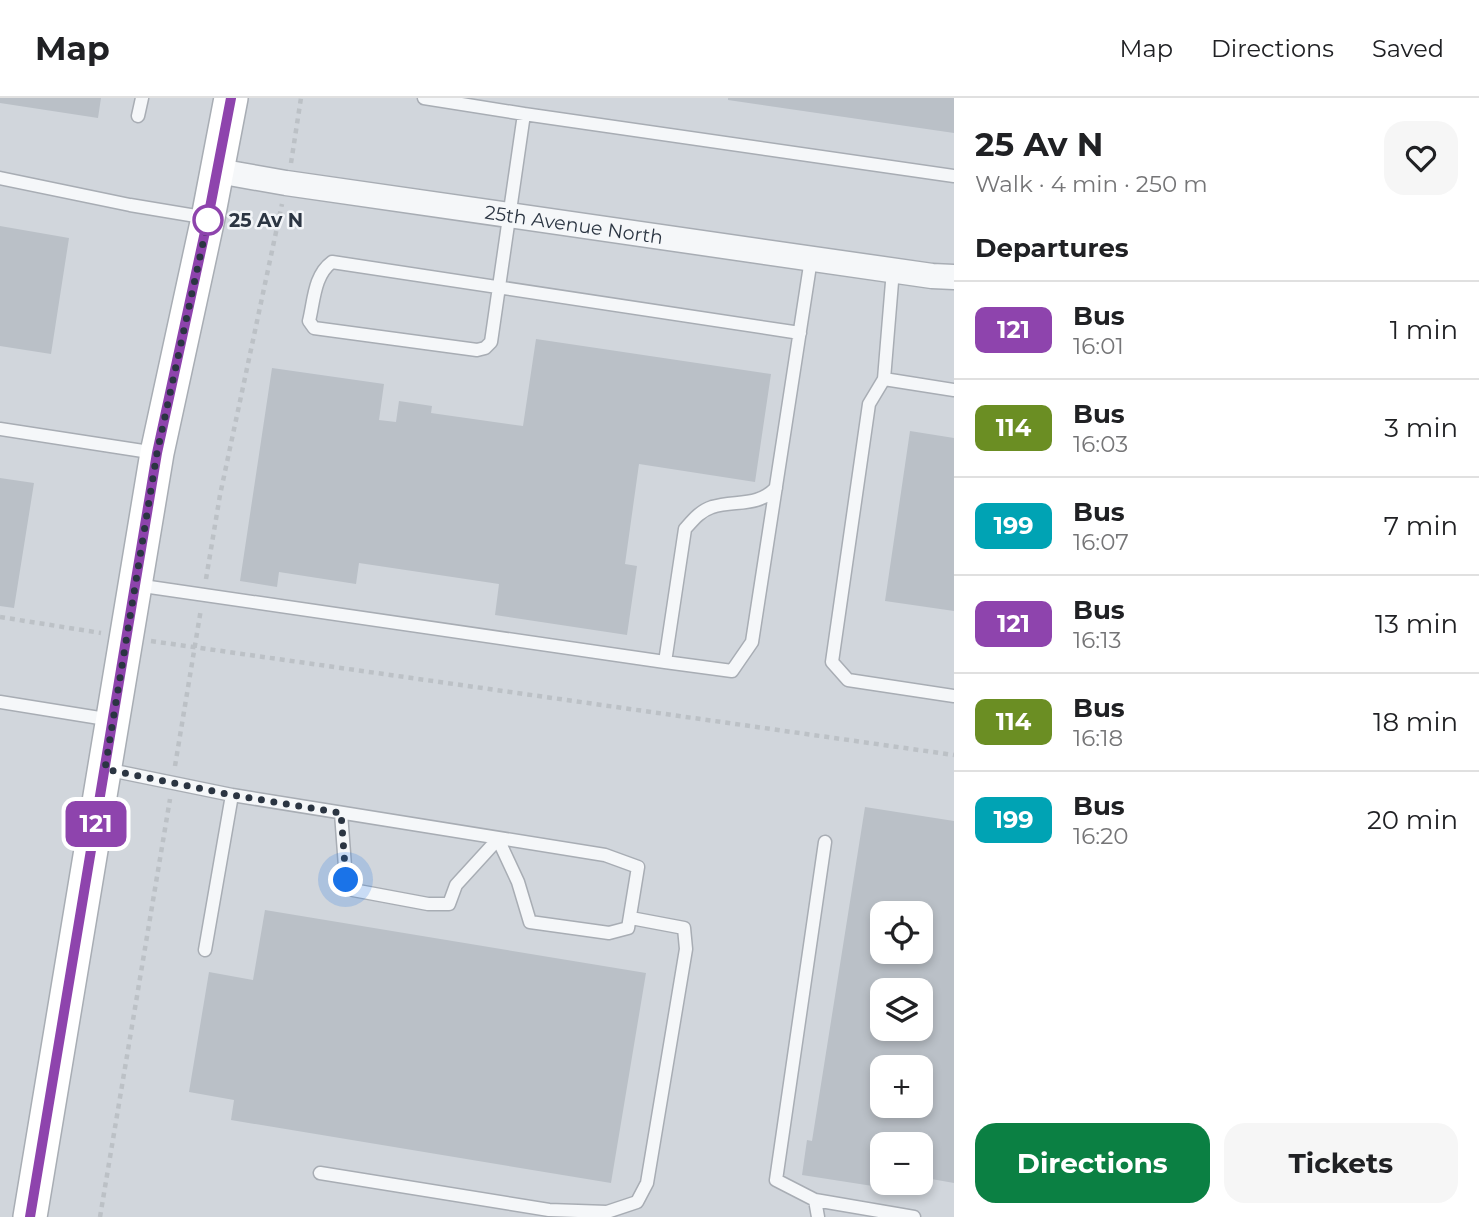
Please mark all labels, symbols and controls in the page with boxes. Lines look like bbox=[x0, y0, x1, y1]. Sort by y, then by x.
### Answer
text: Map bbox=[35, 28, 110, 68]
text: Map bbox=[1120, 34, 1173, 63]
text: Directions bbox=[1211, 34, 1334, 63]
text: Saved bbox=[1372, 34, 1444, 63]
button: heart bbox=[1384, 121, 1458, 195]
text: 25 Av N bbox=[975, 124, 1104, 164]
text: Walk · 4 min · 250 m bbox=[975, 170, 1208, 198]
street label: 25th Avenue North bbox=[483, 201, 664, 249]
marker: 25 Av N bbox=[193, 205, 223, 235]
place label: 25 Av N bbox=[229, 209, 303, 232]
text: Departures bbox=[975, 232, 1129, 264]
text: Bus bbox=[1073, 300, 1125, 332]
text: 1 min bbox=[1390, 314, 1458, 346]
text: 121 bbox=[997, 315, 1030, 344]
text: 16:01 bbox=[1073, 332, 1124, 360]
text: Bus bbox=[1073, 398, 1125, 430]
text: 3 min bbox=[1384, 412, 1458, 444]
text: 114 bbox=[996, 413, 1031, 442]
text: 16:03 bbox=[1073, 430, 1128, 458]
text: Bus bbox=[1073, 496, 1125, 528]
text: 7 min bbox=[1384, 510, 1458, 542]
text: 199 bbox=[994, 511, 1033, 540]
text: 16:07 bbox=[1073, 528, 1129, 556]
text: Bus bbox=[1073, 594, 1125, 626]
text: 13 min bbox=[1375, 608, 1458, 640]
text: 121 bbox=[997, 609, 1030, 638]
text: 16:13 bbox=[1073, 626, 1121, 654]
text: Bus bbox=[1073, 692, 1125, 724]
text: 18 min bbox=[1373, 706, 1458, 738]
text: 114 bbox=[996, 707, 1031, 736]
text: 16:18 bbox=[1073, 724, 1123, 752]
text: Bus bbox=[1073, 790, 1125, 822]
line badge: 121 bbox=[56, 801, 136, 847]
text: 20 min bbox=[1367, 804, 1458, 836]
text: 199 bbox=[994, 805, 1033, 834]
text: 121 bbox=[80, 809, 112, 838]
text: 16:20 bbox=[1073, 822, 1128, 850]
your location bbox=[328, 862, 363, 897]
map controls bbox=[870, 901, 933, 1195]
button: locate bbox=[870, 901, 933, 964]
button: layers bbox=[870, 978, 933, 1041]
button: + bbox=[870, 1055, 933, 1118]
button: Directions bbox=[975, 1123, 1210, 1203]
button: Tickets bbox=[1224, 1123, 1458, 1203]
button: − bbox=[870, 1132, 933, 1195]

